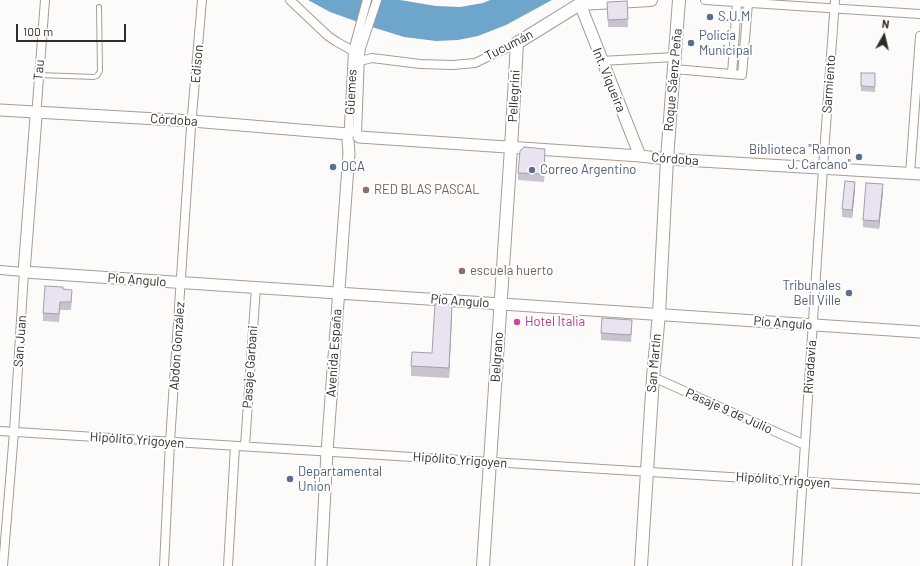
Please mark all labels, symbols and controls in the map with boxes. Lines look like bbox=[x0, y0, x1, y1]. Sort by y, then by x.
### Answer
place label: S.U.M bbox=[718, 9, 750, 25]
marker: S.U.M bbox=[705, 12, 715, 22]
scale bar bbox=[18, 16, 128, 42]
north arrow bbox=[864, 16, 904, 56]
text: N bbox=[881, 17, 890, 31]
text: 100 m bbox=[23, 24, 53, 38]
street label: Tucumán bbox=[482, 26, 536, 64]
street label: Roque Sáenz Peña bbox=[661, 28, 685, 132]
place label: Policía Municipal bbox=[699, 28, 752, 59]
marker: Policía Municipal bbox=[686, 38, 696, 48]
street label: Edison bbox=[188, 44, 206, 84]
street label: Int. Viqueira bbox=[589, 46, 629, 114]
street label: Sarmiento bbox=[819, 54, 839, 114]
street label: Tau bbox=[30, 59, 48, 81]
street label: Güemes bbox=[342, 69, 360, 115]
street label: Pellegrini bbox=[505, 69, 523, 123]
street label: Córdoba bbox=[150, 111, 198, 129]
place label: Biblioteca "Ramon J. Carcano" bbox=[749, 142, 851, 173]
street label: Córdoba bbox=[651, 149, 699, 169]
marker: Biblioteca "Ramon J. Carcano" bbox=[854, 152, 864, 162]
place label: OCA bbox=[341, 159, 365, 175]
marker: OCA bbox=[328, 162, 338, 172]
place label: Correo Argentino bbox=[540, 162, 636, 178]
marker: Correo Argentino bbox=[527, 165, 537, 175]
place label: RED BLAS PASCAL bbox=[374, 182, 480, 198]
marker: RED BLAS PASCAL bbox=[361, 185, 371, 195]
place label: escuela huerto bbox=[470, 263, 553, 279]
marker: escuela huerto bbox=[457, 266, 467, 276]
street label: Pío Angulo bbox=[107, 270, 167, 290]
place label: Tribunales Bell Ville bbox=[782, 278, 841, 309]
marker: Tribunales Bell Ville bbox=[844, 288, 854, 298]
street label: Pío Angulo bbox=[430, 291, 490, 311]
street label: Abdon González bbox=[166, 301, 188, 391]
street label: Avenida España bbox=[323, 308, 345, 398]
street label: Pío Angulo bbox=[753, 313, 813, 333]
place label: Hotel Italia bbox=[525, 314, 585, 330]
street label: San Juan bbox=[10, 315, 30, 367]
marker: Hotel Italia bbox=[512, 317, 522, 327]
street label: Pasaje Garbani bbox=[239, 325, 261, 409]
street label: Belgrano bbox=[487, 331, 507, 383]
street label: San Martín bbox=[644, 333, 664, 393]
street label: Rivadavia bbox=[800, 340, 820, 394]
street label: Pasaje 9 de Julio bbox=[683, 385, 775, 437]
street label: Hipólito Yrigoyen bbox=[89, 429, 185, 451]
street label: Hipólito Yrigoyen bbox=[412, 449, 508, 471]
place label: Departamental Union bbox=[298, 464, 382, 495]
street label: Hipólito Yrigoyen bbox=[735, 469, 831, 491]
marker: Departamental Union bbox=[285, 474, 295, 484]

